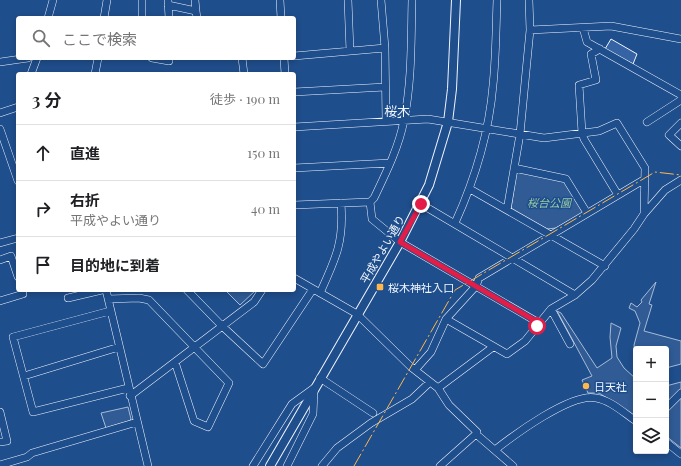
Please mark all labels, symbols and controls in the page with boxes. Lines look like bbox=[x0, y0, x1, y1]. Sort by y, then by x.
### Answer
search box bbox=[16, 16, 296, 60]
icon: search bbox=[30, 27, 52, 49]
text: ここで検索 bbox=[62, 29, 137, 49]
text: 3 分 bbox=[32, 88, 61, 110]
text: 徒歩 · 190 m bbox=[210, 90, 280, 107]
district label: 桜木 bbox=[384, 102, 410, 119]
icon: ahead bbox=[32, 142, 54, 164]
text: 直進 bbox=[70, 143, 100, 163]
text: 150 m bbox=[247, 144, 280, 161]
text: 右折 bbox=[70, 190, 100, 210]
route end bbox=[412, 195, 430, 213]
park label: 桜台公園 bbox=[527, 195, 573, 210]
icon: right bbox=[32, 198, 54, 220]
text: 40 m bbox=[251, 200, 280, 217]
text: 平成やよい通り bbox=[70, 211, 161, 228]
street label: 平成やよい通り bbox=[356, 212, 408, 286]
icon: arrive bbox=[32, 254, 54, 276]
text: 目的地に到着 bbox=[70, 255, 160, 275]
place label: 桜木神社入口 bbox=[388, 280, 454, 295]
marker: 桜木神社入口 bbox=[375, 282, 385, 292]
route start bbox=[528, 317, 546, 335]
map controls bbox=[633, 346, 669, 454]
button: + bbox=[633, 346, 669, 382]
place label: 日天社 bbox=[594, 379, 627, 394]
marker: 日天社 bbox=[581, 381, 591, 391]
button: − bbox=[633, 382, 669, 418]
button: layers bbox=[633, 418, 669, 454]

